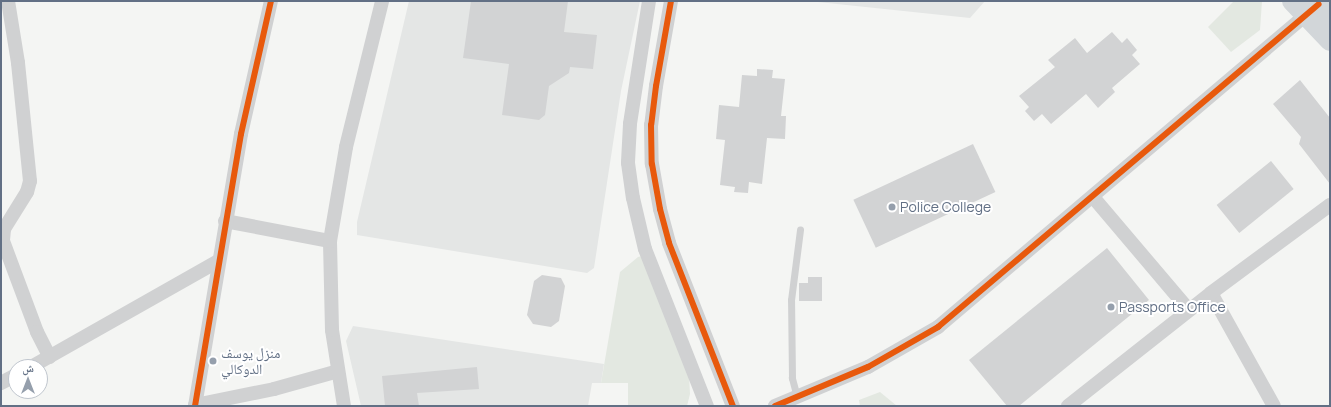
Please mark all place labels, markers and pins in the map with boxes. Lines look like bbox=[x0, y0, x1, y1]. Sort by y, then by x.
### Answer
place label: Police College bbox=[900, 199, 991, 215]
marker: Police College bbox=[887, 202, 897, 212]
place label: Passports Office bbox=[1119, 299, 1226, 315]
marker: Passports Office bbox=[1106, 302, 1116, 312]
place label: منزل يوسف الدوكالي bbox=[221, 345, 280, 378]
marker: منزل يوسف الدوكالي bbox=[208, 356, 218, 366]

